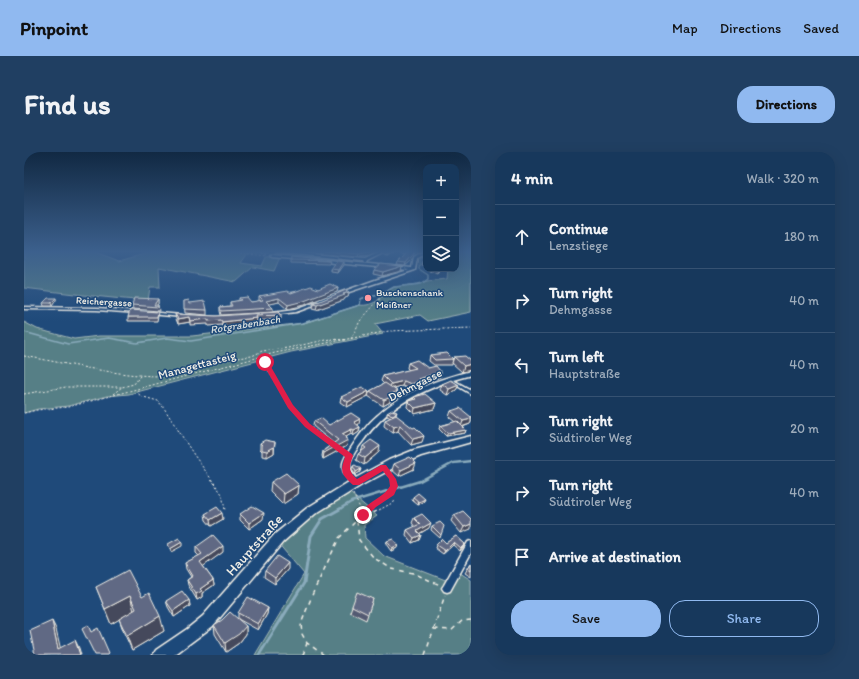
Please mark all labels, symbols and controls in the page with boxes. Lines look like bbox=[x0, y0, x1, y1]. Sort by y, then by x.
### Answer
text: Pinpoint bbox=[20, 17, 88, 40]
text: Map bbox=[672, 20, 698, 37]
text: Directions bbox=[720, 20, 781, 37]
text: Saved bbox=[803, 20, 839, 37]
button: Directions bbox=[737, 86, 835, 123]
text: Find us bbox=[24, 87, 111, 121]
map controls bbox=[423, 164, 459, 272]
button: + bbox=[423, 164, 459, 200]
text: 4 min bbox=[511, 168, 553, 188]
text: Walk · 320 m bbox=[747, 171, 819, 186]
button: − bbox=[423, 200, 459, 236]
text: Continue bbox=[549, 220, 608, 238]
icon: ahead bbox=[511, 226, 533, 248]
text: 180 m bbox=[784, 229, 819, 244]
button: layers bbox=[423, 236, 459, 272]
text: Lenzstiege bbox=[549, 238, 608, 253]
text: Turn right bbox=[549, 284, 613, 302]
place label: Buschenschank Meißner bbox=[376, 286, 444, 311]
icon: right bbox=[511, 290, 533, 312]
marker: Buschenschank Meißner bbox=[363, 293, 373, 303]
text: 40 m bbox=[789, 293, 819, 308]
street label: Reichergasse bbox=[76, 294, 132, 309]
text: Dehmgasse bbox=[549, 302, 612, 317]
water label: Rotgrabenbach bbox=[209, 312, 281, 336]
street label: Managettasteig bbox=[157, 348, 238, 382]
text: Turn left bbox=[549, 348, 604, 366]
route start bbox=[256, 353, 274, 371]
icon: left bbox=[511, 354, 533, 376]
text: 40 m bbox=[789, 357, 819, 372]
street label: Dehmgasse bbox=[386, 365, 444, 404]
text: Hauptstraße bbox=[549, 366, 620, 381]
text: Turn right bbox=[549, 412, 613, 430]
icon: right bbox=[511, 418, 533, 440]
text: 20 m bbox=[790, 421, 819, 436]
text: Südtiroler Weg bbox=[549, 430, 632, 445]
text: Turn right bbox=[549, 476, 613, 494]
icon: right bbox=[511, 482, 533, 504]
text: 40 m bbox=[789, 485, 819, 500]
text: Südtiroler Weg bbox=[549, 494, 632, 509]
route end bbox=[354, 506, 372, 524]
street label: Hauptstraße bbox=[222, 511, 287, 579]
icon: arrive bbox=[511, 546, 533, 568]
text: Arrive at destination bbox=[549, 548, 681, 566]
button: Save bbox=[511, 600, 661, 637]
button: Share bbox=[669, 600, 819, 637]

